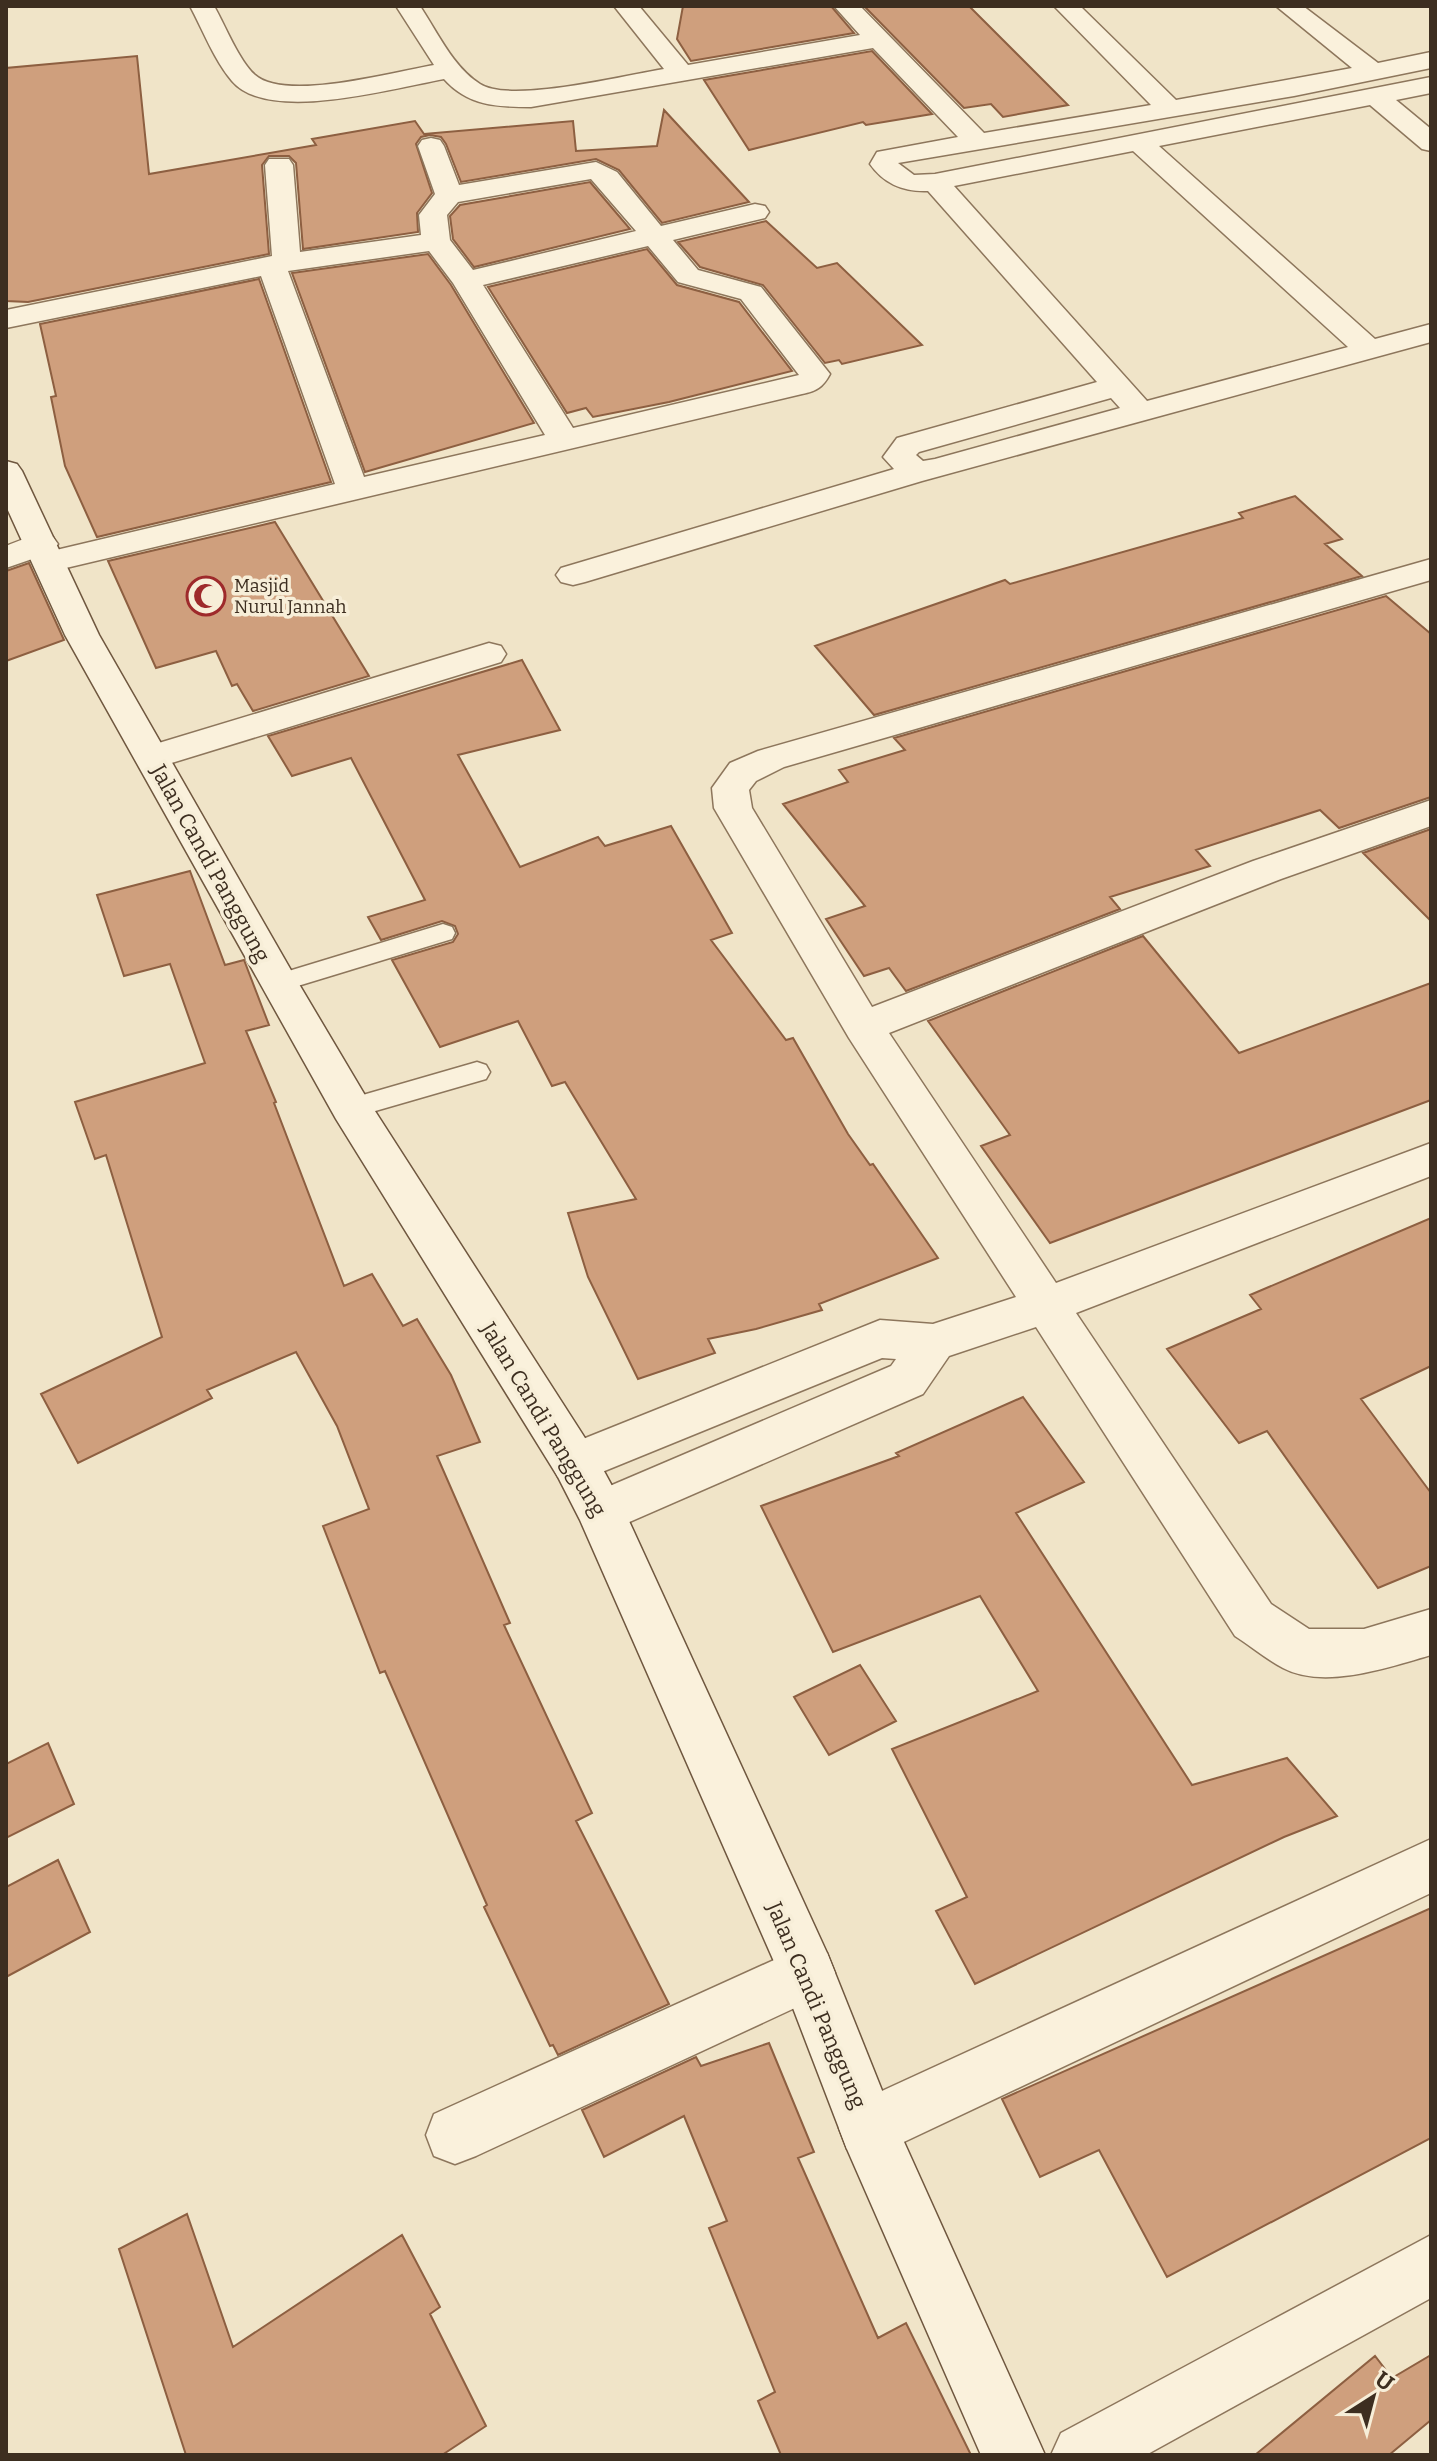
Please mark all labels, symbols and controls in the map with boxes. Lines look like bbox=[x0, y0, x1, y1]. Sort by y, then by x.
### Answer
mosque icon: Masjid Nurul Jannah bbox=[185, 575, 227, 617]
place label: Masjid Nurul Jannah bbox=[234, 575, 346, 618]
street label: Jalan Candi Panggung bbox=[144, 759, 276, 967]
street label: Jalan Candi Panggung bbox=[474, 1316, 612, 1521]
street label: Jalan Candi Panggung bbox=[760, 1897, 872, 2113]
north arrow bbox=[1333, 2357, 1413, 2437]
text: U bbox=[1370, 2366, 1399, 2397]

